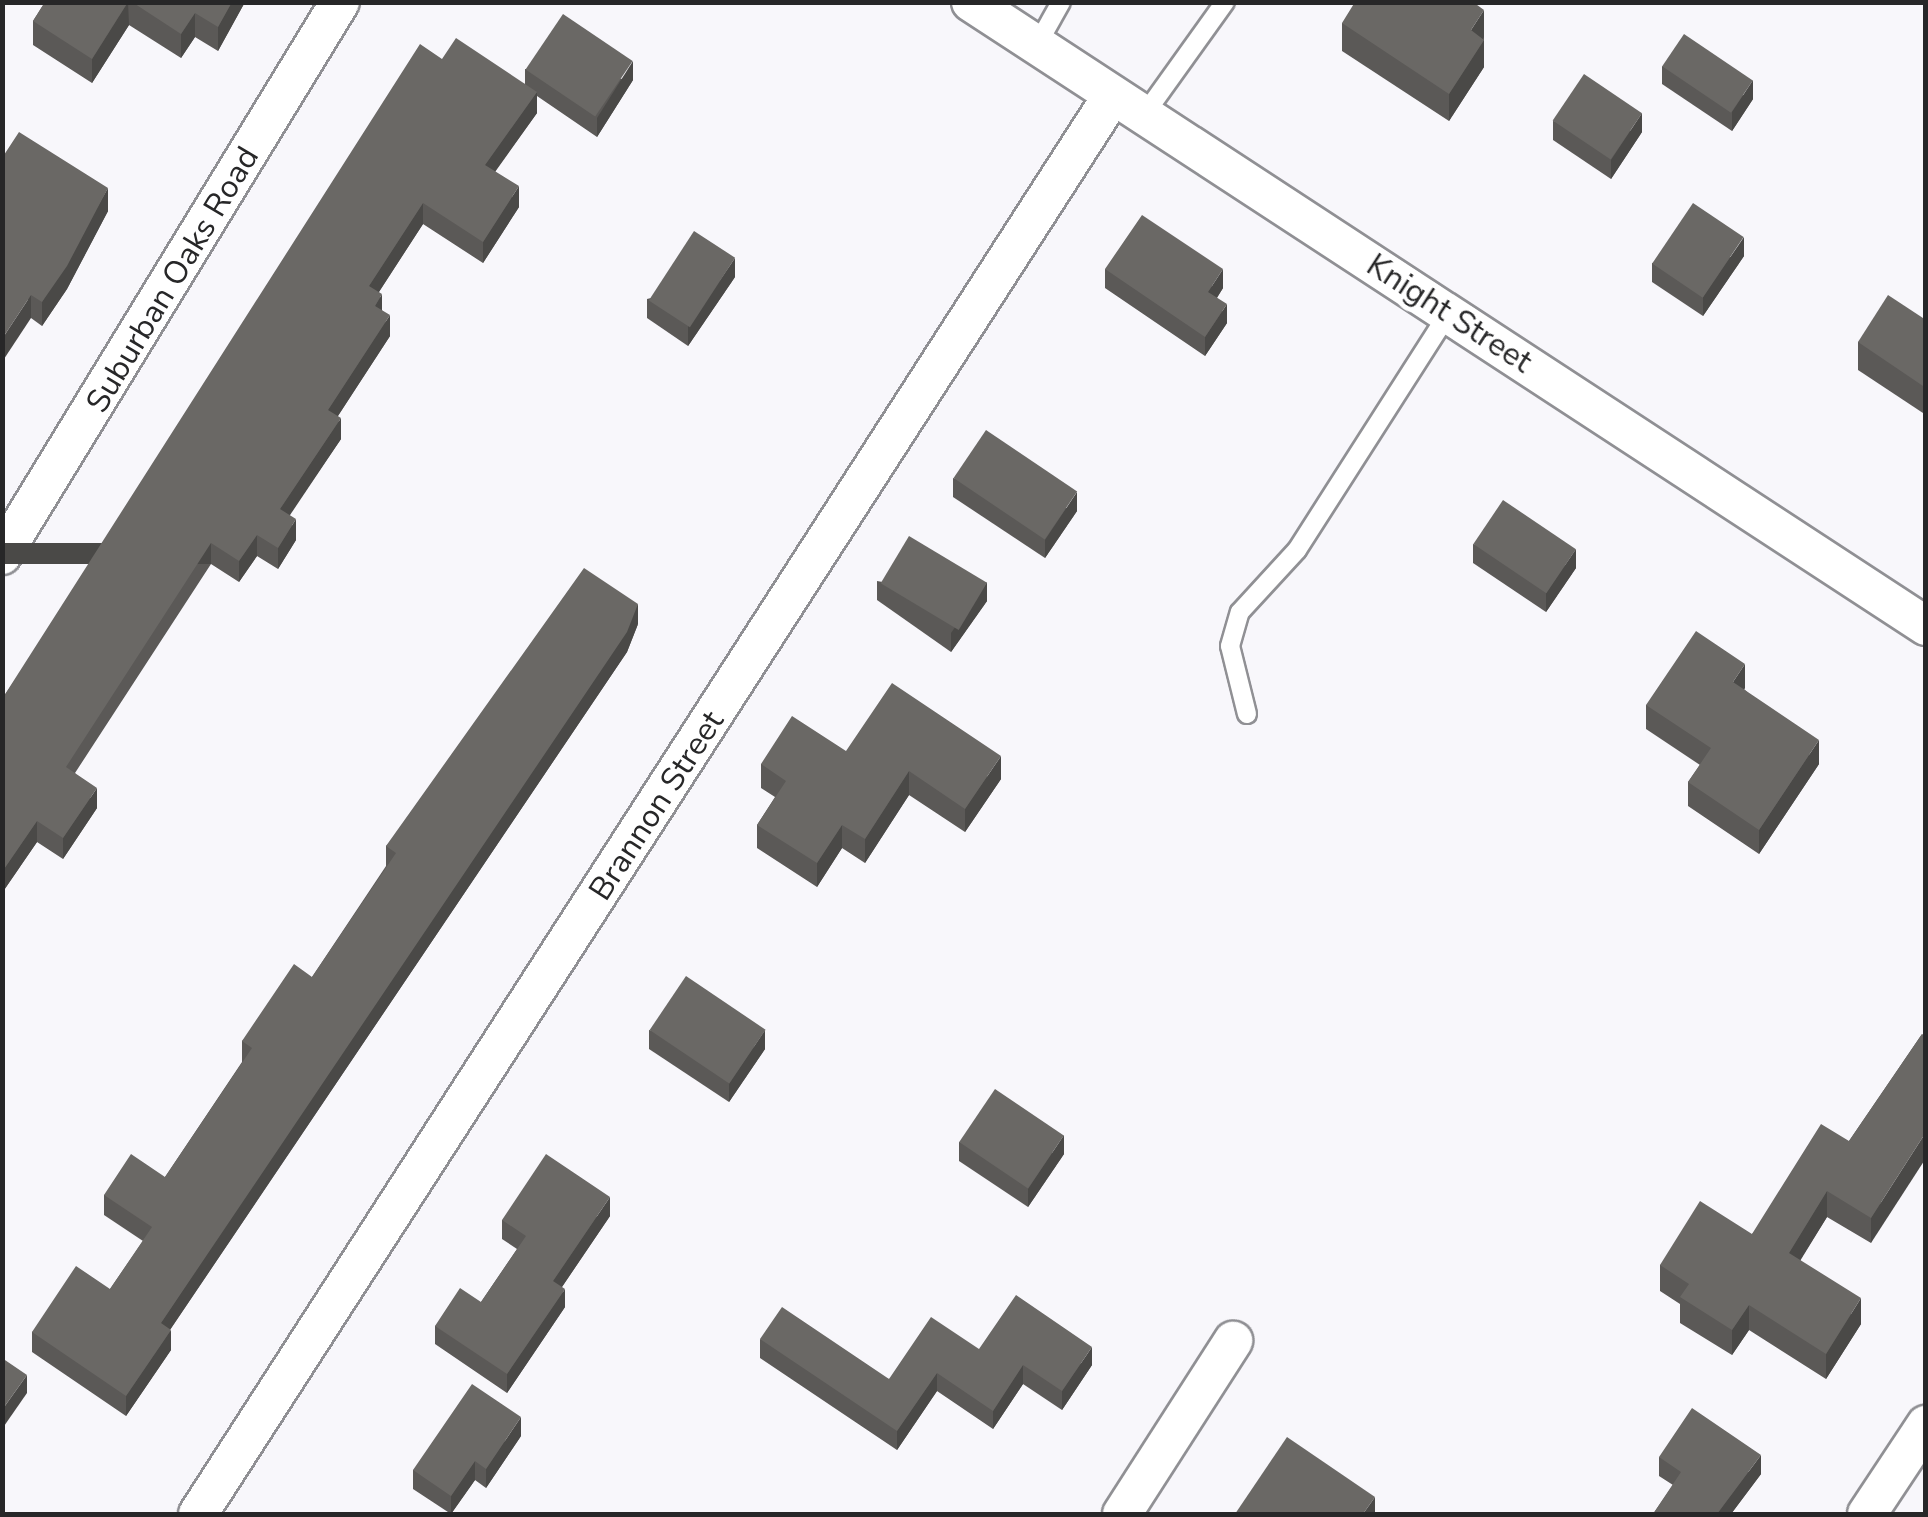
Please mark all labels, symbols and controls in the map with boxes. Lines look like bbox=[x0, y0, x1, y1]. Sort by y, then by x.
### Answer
street label: Suburban Oaks Road bbox=[79, 140, 267, 420]
street label: Knight Street bbox=[1359, 246, 1539, 382]
street label: Brannon Street bbox=[582, 704, 732, 908]

